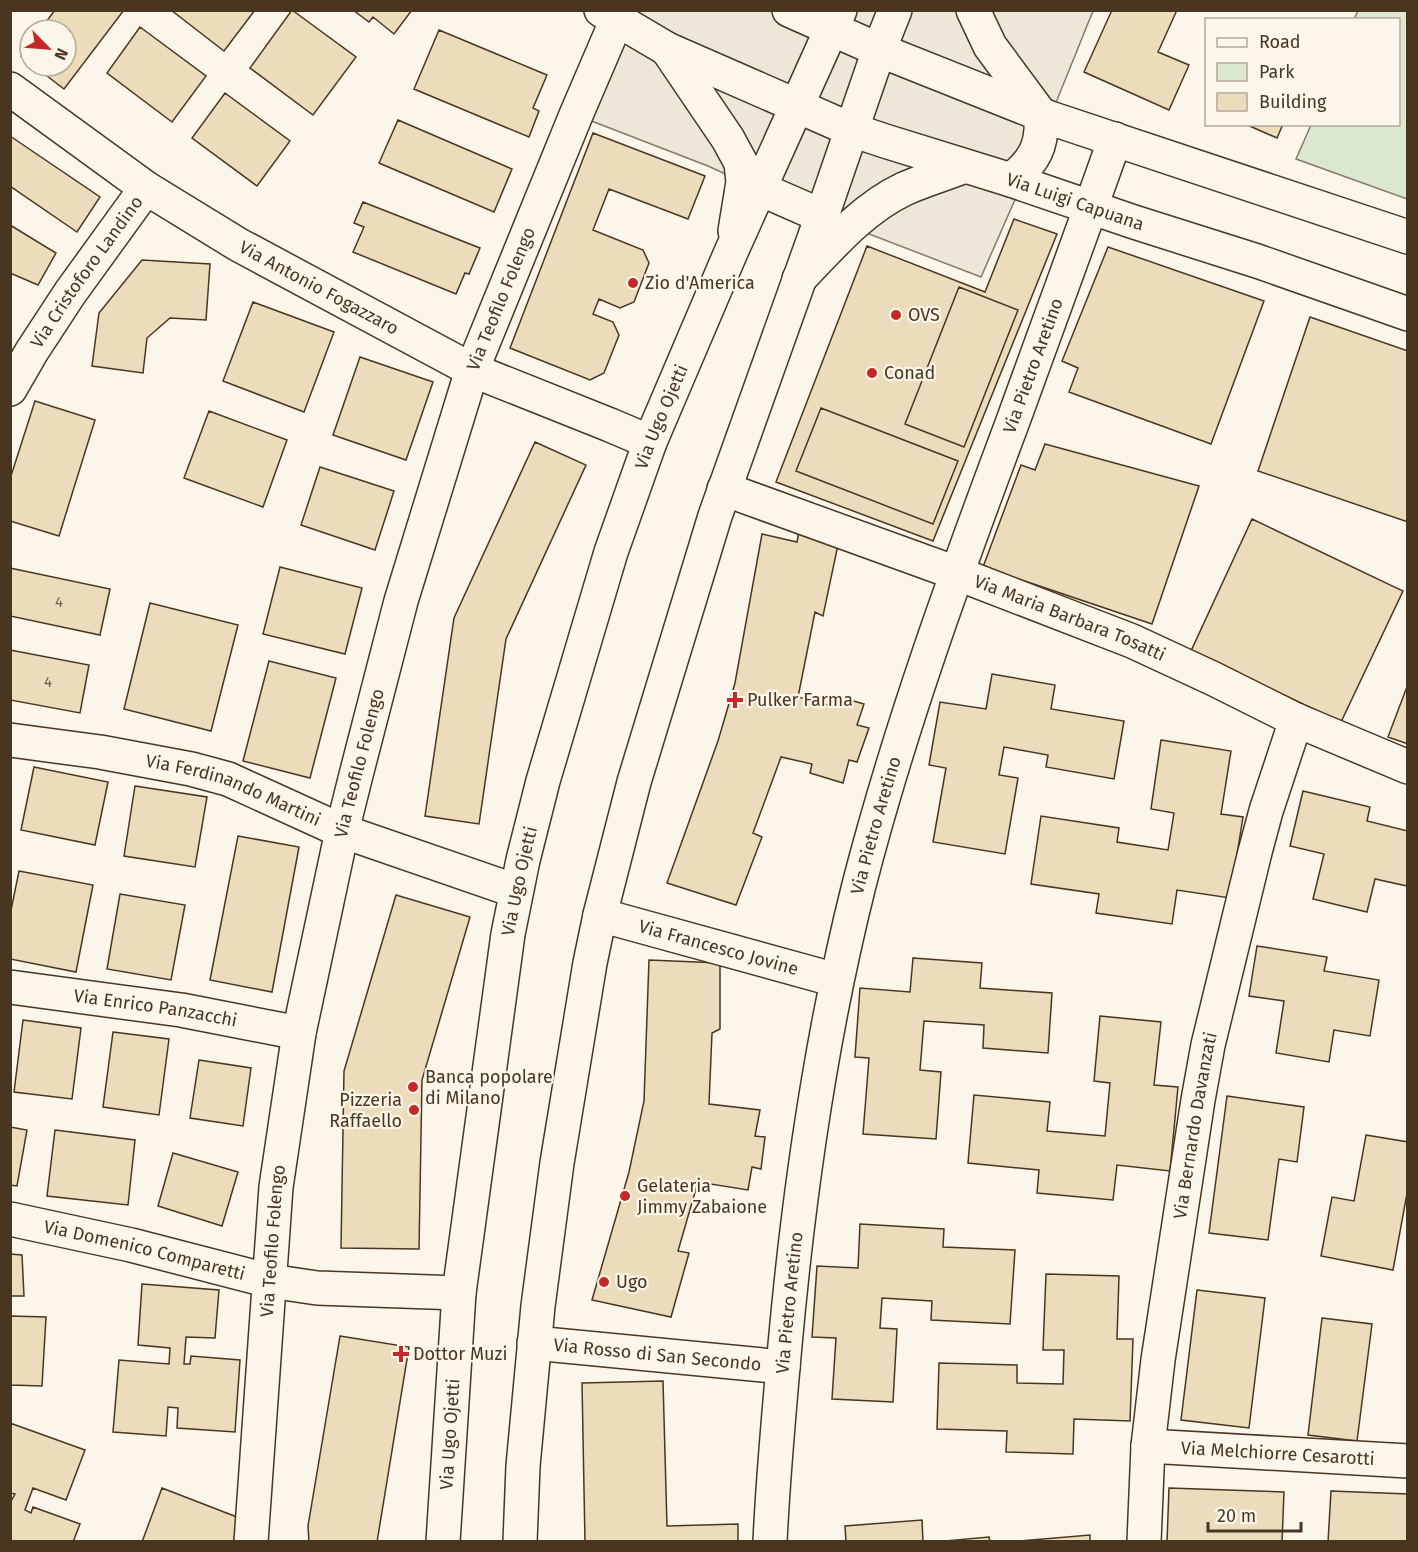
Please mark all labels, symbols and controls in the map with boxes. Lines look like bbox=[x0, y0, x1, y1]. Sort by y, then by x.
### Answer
north arrow bbox=[18, 18, 78, 78]
legend bbox=[1205, 18, 1400, 126]
text: Road bbox=[1259, 31, 1301, 53]
text: N bbox=[50, 45, 72, 63]
text: Park bbox=[1259, 61, 1295, 83]
text: Building bbox=[1259, 91, 1327, 113]
street label: Via Luigi Capuana bbox=[1003, 168, 1147, 235]
street label: Via Cristoforo Landino bbox=[26, 192, 148, 352]
street label: Via Teofilo Folengo bbox=[462, 224, 540, 374]
street label: Via Antonio Fogazzaro bbox=[235, 236, 403, 340]
place label: Zio d'America bbox=[645, 272, 755, 294]
marker: Zio d'America bbox=[626, 276, 640, 290]
street label: Via Pietro Aretino bbox=[998, 295, 1068, 436]
place label: OVS bbox=[908, 304, 940, 326]
marker: OVS bbox=[889, 308, 903, 322]
street label: Via Ugo Ojetti bbox=[630, 361, 693, 472]
place label: Conad bbox=[884, 362, 935, 384]
marker: Conad bbox=[865, 366, 879, 380]
street label: Via Maria Barbara Tosatti bbox=[971, 570, 1169, 666]
house number: 4 bbox=[55, 593, 63, 611]
house number: 4 bbox=[44, 673, 52, 691]
street label: Via Teofilo Folengo bbox=[330, 686, 389, 840]
place label: Pulker Farma bbox=[747, 689, 853, 711]
marker: Pulker Farma bbox=[728, 693, 742, 707]
street label: Via Ferdinando Martini bbox=[144, 750, 324, 831]
street label: Via Pietro Aretino bbox=[846, 754, 906, 897]
street label: Via Ugo Ojetti bbox=[497, 824, 542, 938]
street label: Via Francesco Jovine bbox=[636, 915, 801, 980]
street label: Via Enrico Panzacchi bbox=[72, 985, 239, 1032]
street label: Via Bernardo Davanzati bbox=[1169, 1030, 1222, 1221]
place label: Banca popolare di Milano bbox=[425, 1066, 553, 1109]
marker: Banca popolare di Milano bbox=[406, 1080, 420, 1094]
place label: Pizzeria Raffaello bbox=[329, 1089, 402, 1132]
marker: Pizzeria Raffaello bbox=[407, 1103, 421, 1117]
street label: Via Teofilo Folengo bbox=[256, 1163, 290, 1318]
place label: Gelateria Jimmy Zabaione bbox=[637, 1175, 767, 1218]
marker: Gelateria Jimmy Zabaione bbox=[618, 1189, 632, 1203]
street label: Via Domenico Comparetti bbox=[42, 1216, 248, 1285]
street label: Via Pietro Aretino bbox=[771, 1231, 808, 1375]
place label: Ugo bbox=[616, 1271, 648, 1293]
marker: Ugo bbox=[597, 1275, 611, 1289]
street label: Via Rosso di San Secondo bbox=[553, 1334, 762, 1376]
place label: Dottor Muzi bbox=[413, 1343, 507, 1365]
marker: Dottor Muzi bbox=[394, 1347, 408, 1361]
street label: Via Ugo Ojetti bbox=[435, 1378, 464, 1491]
street label: Via Melchiorre Cesarotti bbox=[1180, 1437, 1375, 1470]
scale bar bbox=[1208, 1495, 1301, 1533]
text: 20 m bbox=[1217, 1505, 1256, 1527]

